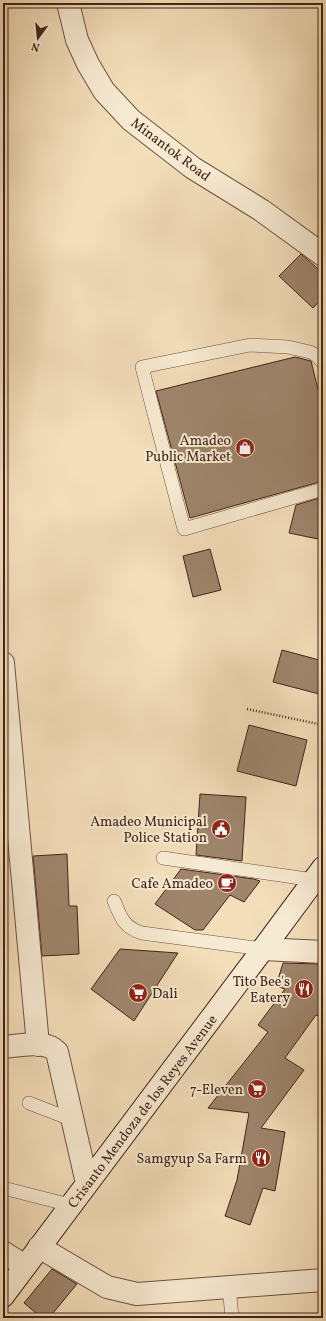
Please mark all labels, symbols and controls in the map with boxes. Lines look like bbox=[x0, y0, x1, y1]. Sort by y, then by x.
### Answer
north arrow bbox=[18, 18, 58, 58]
text: N bbox=[30, 38, 42, 54]
street label: Minantok Road bbox=[126, 114, 214, 186]
place label: Amadeo Public Market bbox=[145, 432, 231, 467]
shop icon: Amadeo Public Market bbox=[234, 437, 256, 459]
place label: Amadeo Municipal Police Station bbox=[90, 813, 207, 848]
public building icon: Amadeo Municipal Police Station bbox=[210, 818, 232, 840]
cafe icon: Cafe Amadeo bbox=[216, 872, 238, 894]
place label: Cafe Amadeo bbox=[131, 875, 213, 894]
place label: Tito Bee's Eatery bbox=[233, 973, 290, 1008]
restaurant icon: Tito Bee's Eatery bbox=[293, 978, 315, 1000]
supermarket icon: Dali bbox=[127, 982, 149, 1004]
place label: Dali bbox=[152, 985, 178, 1004]
street label: Crisanto Mendoza de los Reyes Avenue bbox=[64, 1011, 223, 1213]
supermarket icon: 7-Eleven bbox=[246, 1078, 268, 1100]
place label: 7-Eleven bbox=[190, 1081, 243, 1100]
restaurant icon: Samgyup Sa Farm bbox=[250, 1147, 272, 1169]
place label: Samgyup Sa Farm bbox=[137, 1150, 247, 1169]

